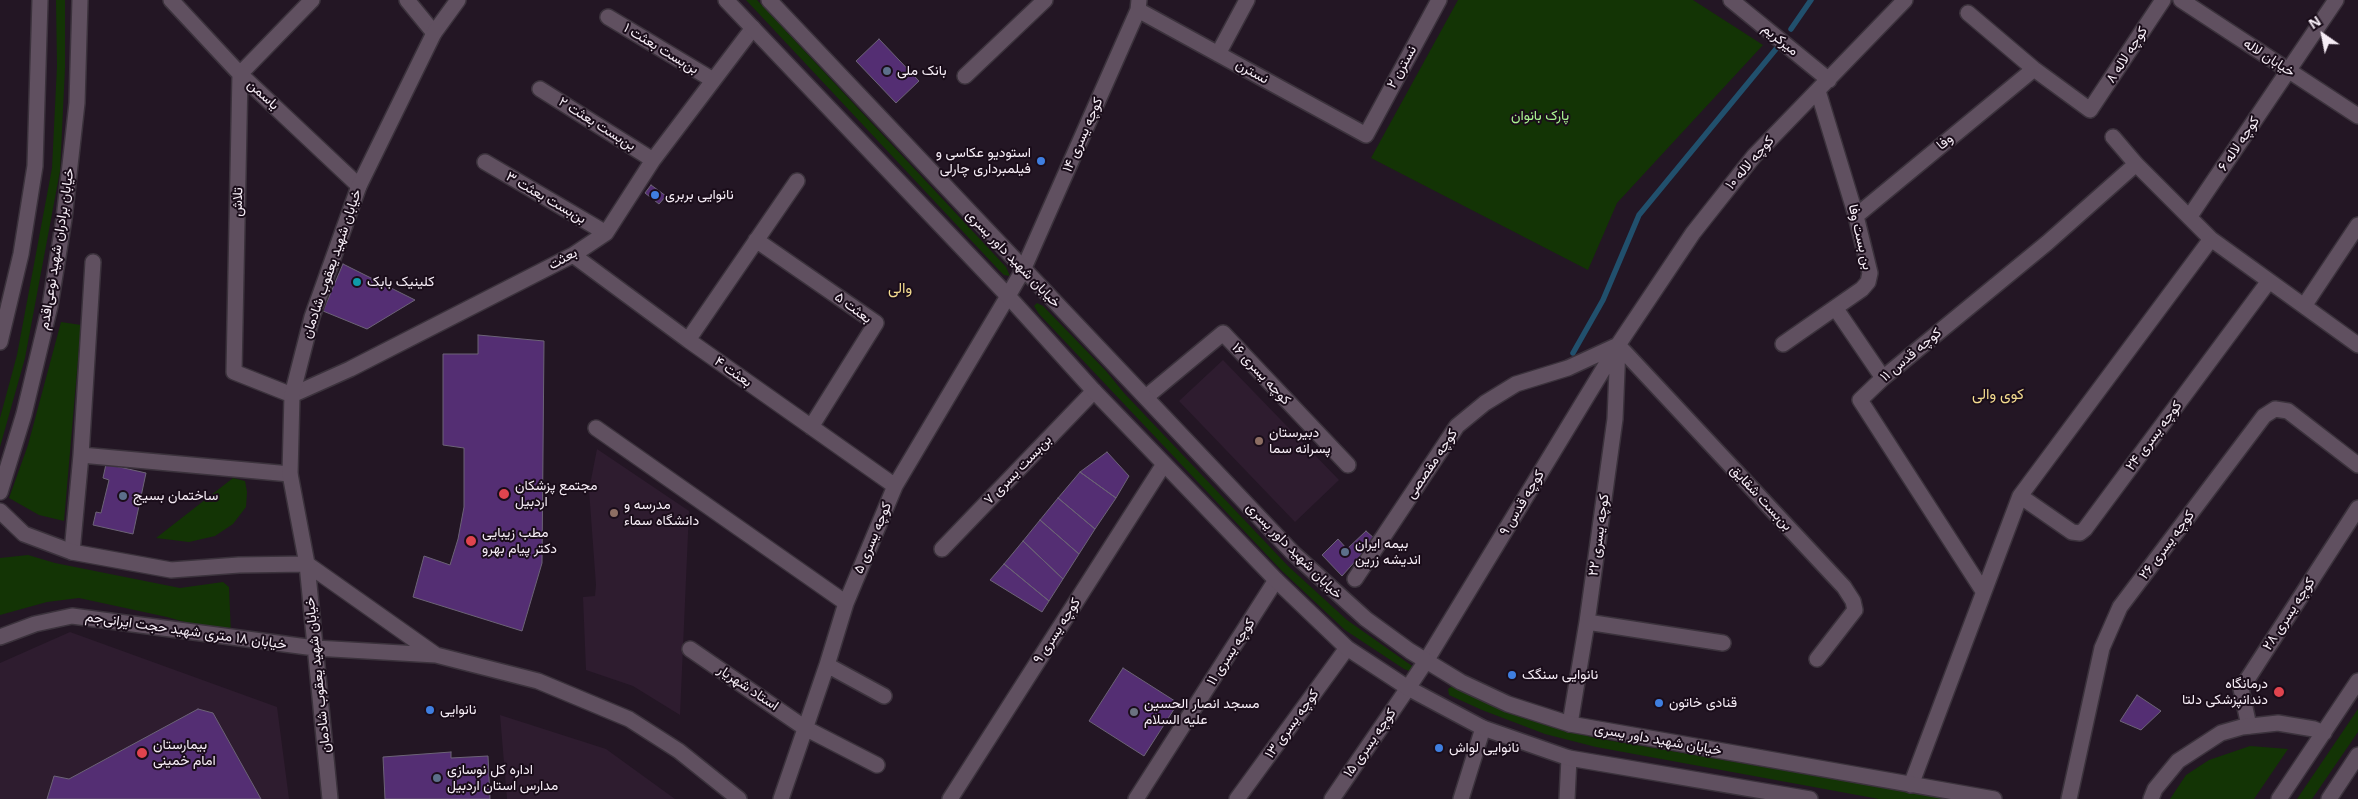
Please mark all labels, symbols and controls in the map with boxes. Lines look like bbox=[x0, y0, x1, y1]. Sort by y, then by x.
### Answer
north arrow bbox=[2298, 10, 2348, 60]
text: N bbox=[2305, 11, 2325, 33]
street label: بن‌بست بعثت ۱ bbox=[620, 20, 702, 78]
street label: میرکریم bbox=[1758, 20, 1802, 60]
street label: کوچه لاله ۸ bbox=[2103, 24, 2151, 86]
street label: خیابان لاله bbox=[2240, 35, 2298, 81]
street label: نسترن ۲ bbox=[1383, 43, 1421, 91]
street label: نسترن bbox=[1232, 56, 1272, 88]
place label: بانک ملی bbox=[897, 63, 947, 79]
marker: بانک ملی bbox=[881, 65, 893, 77]
street label: یاسمن bbox=[244, 76, 282, 114]
street label: بن‌بست بعثت ۲ bbox=[555, 94, 639, 154]
street label: کوچه یسری ۱۴ bbox=[1059, 95, 1107, 175]
park label: پارک بانوان bbox=[1511, 108, 1569, 124]
street label: کوچه لاله ۶ bbox=[2215, 113, 2263, 175]
street label: وفا bbox=[1933, 130, 1957, 154]
street label: کوچه لاله ۱۰ bbox=[1722, 133, 1778, 193]
place label: استودیو عکاسی و فیلمبرداری چارلی bbox=[936, 145, 1031, 178]
marker: استودیو عکاسی و فیلمبرداری چارلی bbox=[1035, 155, 1047, 167]
street label: خیابان برادران شهید نوعی‌اقدم bbox=[36, 167, 78, 331]
street label: بن‌بست بعثت ۳ bbox=[503, 168, 589, 228]
street label: تلاش bbox=[229, 187, 247, 217]
street label: خیابان شهید یعقوب شادمان bbox=[299, 187, 365, 341]
place label: نانوایی بربری bbox=[665, 187, 734, 203]
marker: نانوایی بربری bbox=[649, 189, 661, 201]
street label: بن بست وفا bbox=[1844, 203, 1876, 271]
street label: خیابان شهید داور یسری bbox=[962, 207, 1064, 311]
street label: بعثت bbox=[546, 244, 580, 274]
place label: کلینیک بابک bbox=[367, 274, 434, 290]
marker: کلینیک بابک bbox=[351, 276, 363, 288]
district label: والی bbox=[888, 280, 912, 298]
street label: بعثت ۵ bbox=[831, 289, 875, 327]
street label: کوچه قدس ۱۱ bbox=[1877, 325, 1945, 385]
street label: کوچه یسری ۱۶ bbox=[1228, 340, 1294, 408]
street label: بعثت ۴ bbox=[711, 353, 755, 391]
district label: کوی والی bbox=[1972, 386, 2024, 404]
street label: کوچه یسری ۲۴ bbox=[2122, 398, 2186, 474]
place label: دبیرستان پسرانه سما bbox=[1269, 425, 1330, 458]
street label: کوچه مقصصی bbox=[1403, 426, 1461, 502]
street label: بن‌بست یسری ۷ bbox=[981, 432, 1055, 508]
marker: دبیرستان پسرانه سما bbox=[1253, 435, 1265, 447]
street label: بن‌بست شقایق bbox=[1726, 462, 1796, 534]
street label: کوچه قدس ۹ bbox=[1496, 467, 1548, 539]
place label: مجتمع پزشکان اردبیل bbox=[515, 478, 598, 511]
marker: مجتمع پزشکان اردبیل bbox=[497, 487, 511, 501]
place label: ساختمان بسیج bbox=[133, 488, 218, 504]
marker: ساختمان بسیج bbox=[117, 490, 129, 502]
street label: کوچه یسری ۲۲ bbox=[1585, 493, 1613, 577]
place label: مدرسه و دانشگاه سماء bbox=[624, 497, 699, 530]
street label: خیابان شهید داور یسری bbox=[1242, 499, 1346, 603]
street label: کوچه یسری ۵ bbox=[850, 500, 896, 576]
marker: مدرسه و دانشگاه سماء bbox=[608, 507, 620, 519]
street label: کوچه یسری ۲۶ bbox=[2136, 507, 2198, 583]
place label: مطب زیبایی دکتر پیام بهرو bbox=[482, 525, 557, 558]
marker: مطب زیبایی دکتر پیام بهرو bbox=[464, 534, 478, 548]
place label: بیمه ایران اندیشه زرین bbox=[1355, 536, 1421, 568]
marker: بیمه ایران اندیشه زرین bbox=[1339, 546, 1351, 558]
street label: کوچه یسری ۲۸ bbox=[2259, 574, 2319, 654]
street label: کوچه یسری ۹ bbox=[1030, 595, 1084, 667]
street label: خیابان شهید یعقوب شادمان bbox=[301, 596, 335, 754]
street label: خیابان ۱۸ متری شهید حجت ایرانی‌جم bbox=[84, 609, 288, 653]
street label: کوچه یسری ۱۱ bbox=[1203, 616, 1259, 688]
street label: استاد شهریار bbox=[714, 661, 782, 715]
place label: نانوایی سنگک bbox=[1522, 667, 1598, 683]
marker: نانوایی سنگک bbox=[1506, 669, 1518, 681]
place label: درمانگاه دندانپزشکی دلتا bbox=[2182, 676, 2268, 709]
marker: درمانگاه دندانپزشکی دلتا bbox=[2272, 685, 2286, 699]
street label: کوچه یسری ۱۳ bbox=[1261, 686, 1323, 762]
place label: قنادی خاتون bbox=[1669, 695, 1737, 711]
place label: مسجد انصار الحسین علیه السلام bbox=[1144, 696, 1260, 729]
marker: قنادی خاتون bbox=[1653, 697, 1665, 709]
place label: نانوایی bbox=[440, 702, 476, 718]
marker: نانوایی bbox=[424, 704, 436, 716]
street label: کوچه یسری ۱۵ bbox=[1340, 705, 1400, 781]
marker: مسجد انصار الحسین علیه السلام bbox=[1128, 706, 1140, 718]
street label: خیابان شهید داور یسری bbox=[1593, 721, 1723, 759]
place label: بیمارستان امام خمینی bbox=[153, 737, 216, 770]
place label: نانوایی لواش bbox=[1449, 740, 1519, 756]
marker: نانوایی لواش bbox=[1433, 742, 1445, 754]
marker: بیمارستان امام خمینی bbox=[135, 746, 149, 760]
place label: اداره کل نوسازی مدارس استان اردبیل bbox=[447, 762, 558, 794]
marker: اداره کل نوسازی مدارس استان اردبیل bbox=[431, 772, 443, 784]

